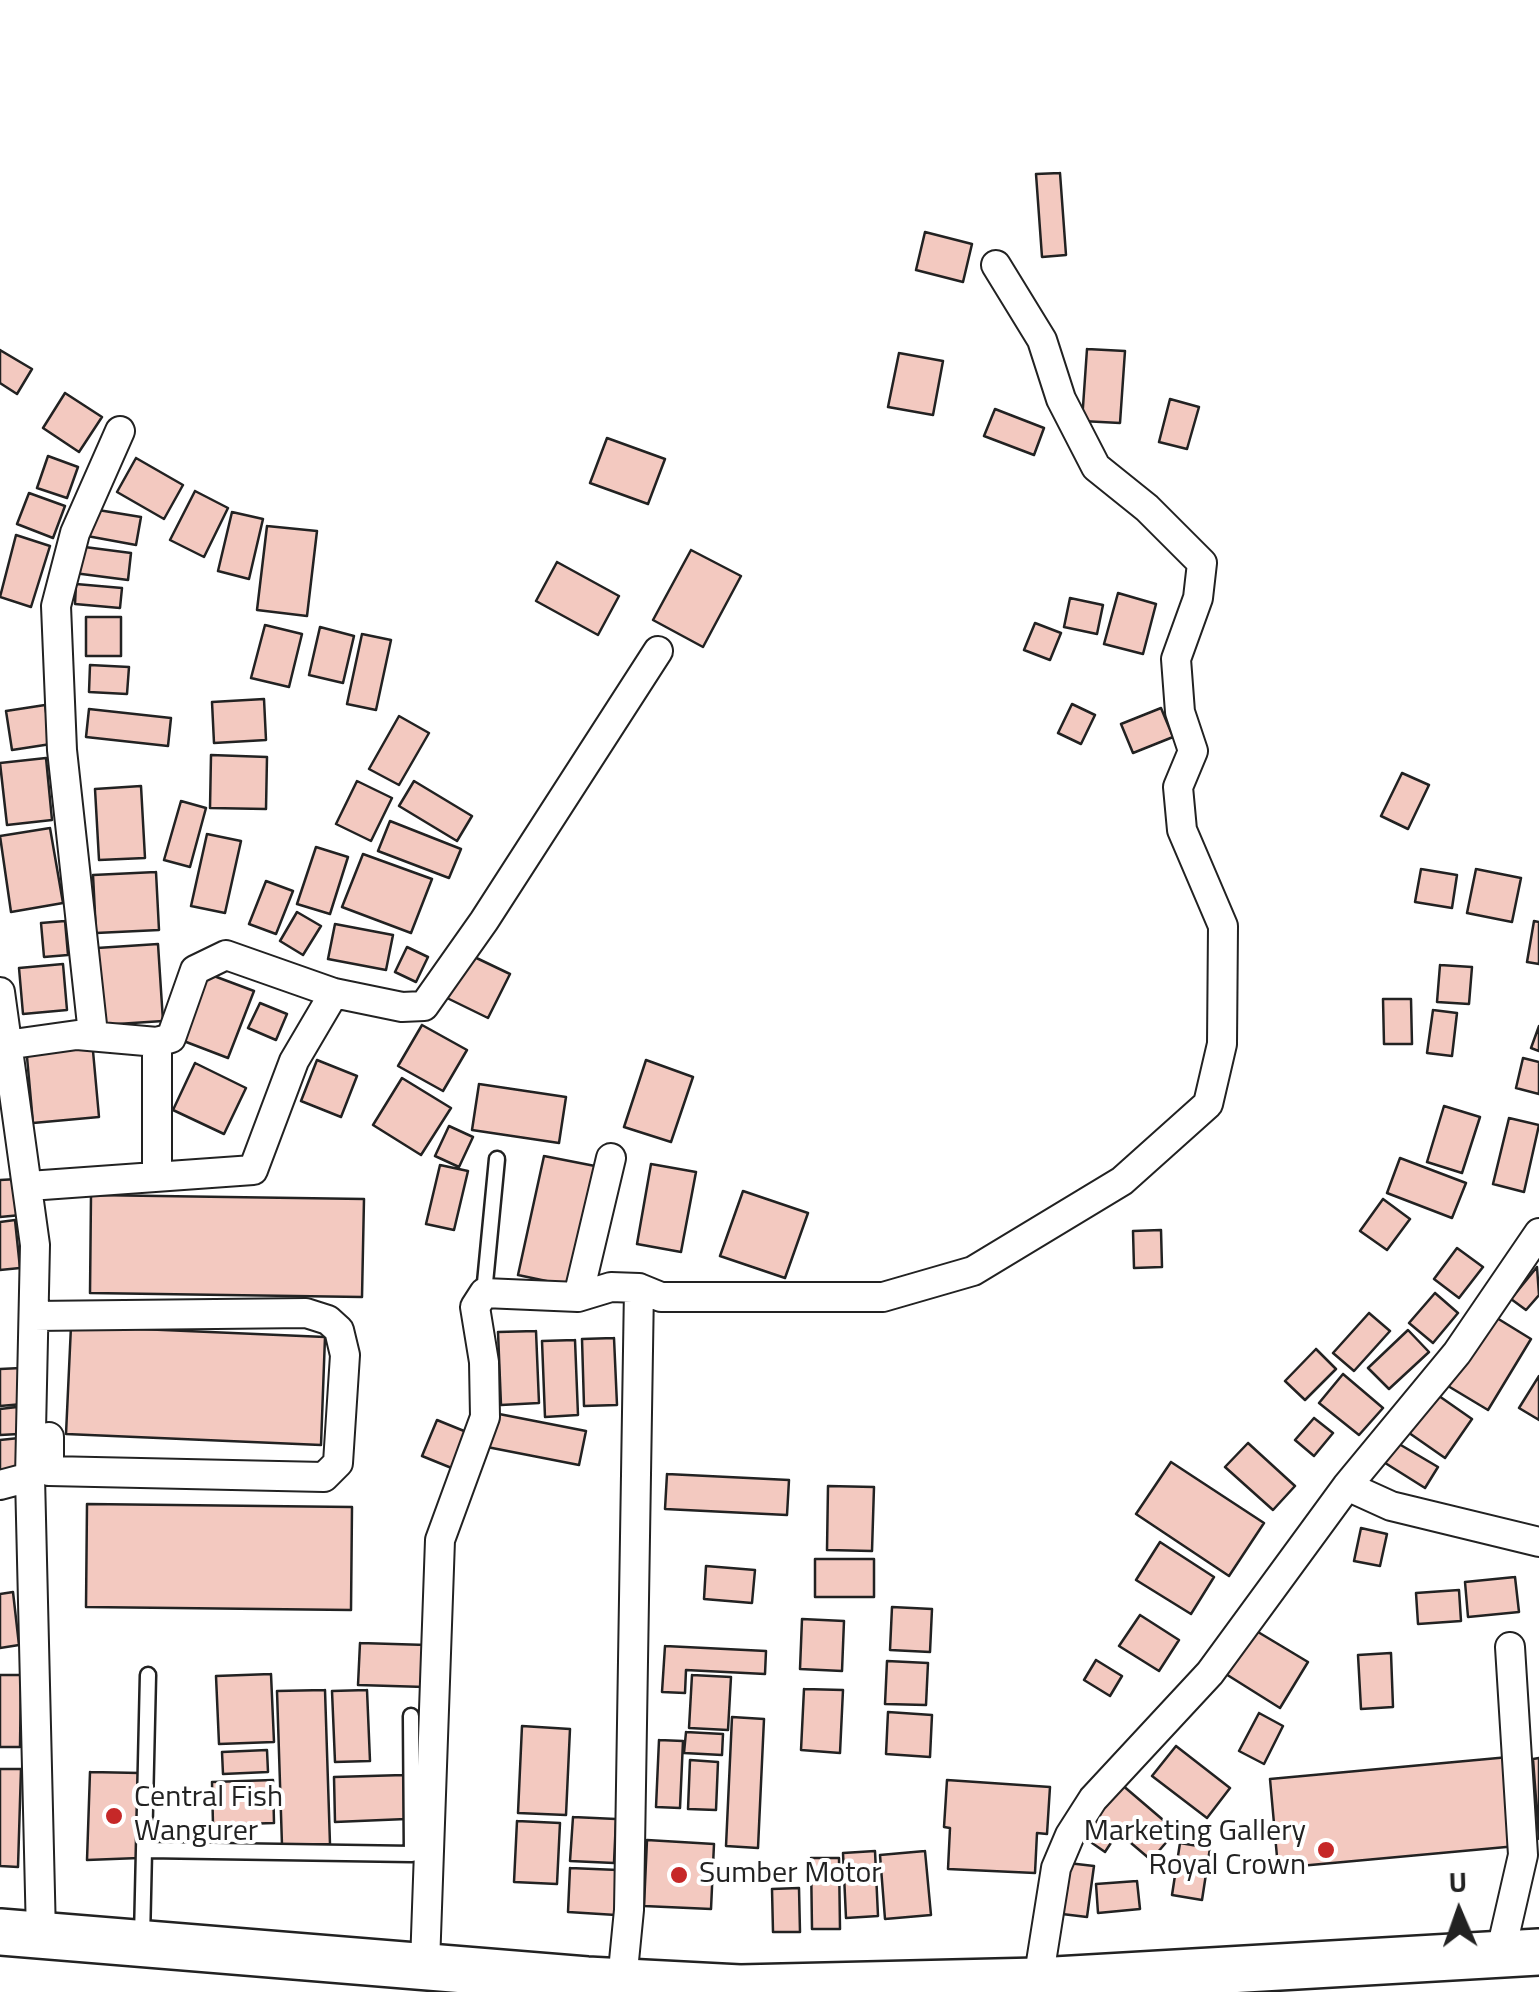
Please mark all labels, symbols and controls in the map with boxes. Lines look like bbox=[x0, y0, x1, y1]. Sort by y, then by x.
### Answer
place label: Central Fish Wangurer bbox=[134, 1781, 283, 1852]
marker: Central Fish Wangurer bbox=[103, 1805, 125, 1827]
place label: Marketing Gallery Royal Crown bbox=[1084, 1815, 1306, 1886]
marker: Marketing Gallery Royal Crown bbox=[1315, 1839, 1337, 1861]
place label: Sumber Motor bbox=[699, 1857, 882, 1893]
text: U bbox=[1448, 1860, 1468, 1903]
north arrow bbox=[1409, 1862, 1509, 1962]
marker: Sumber Motor bbox=[668, 1864, 690, 1886]

